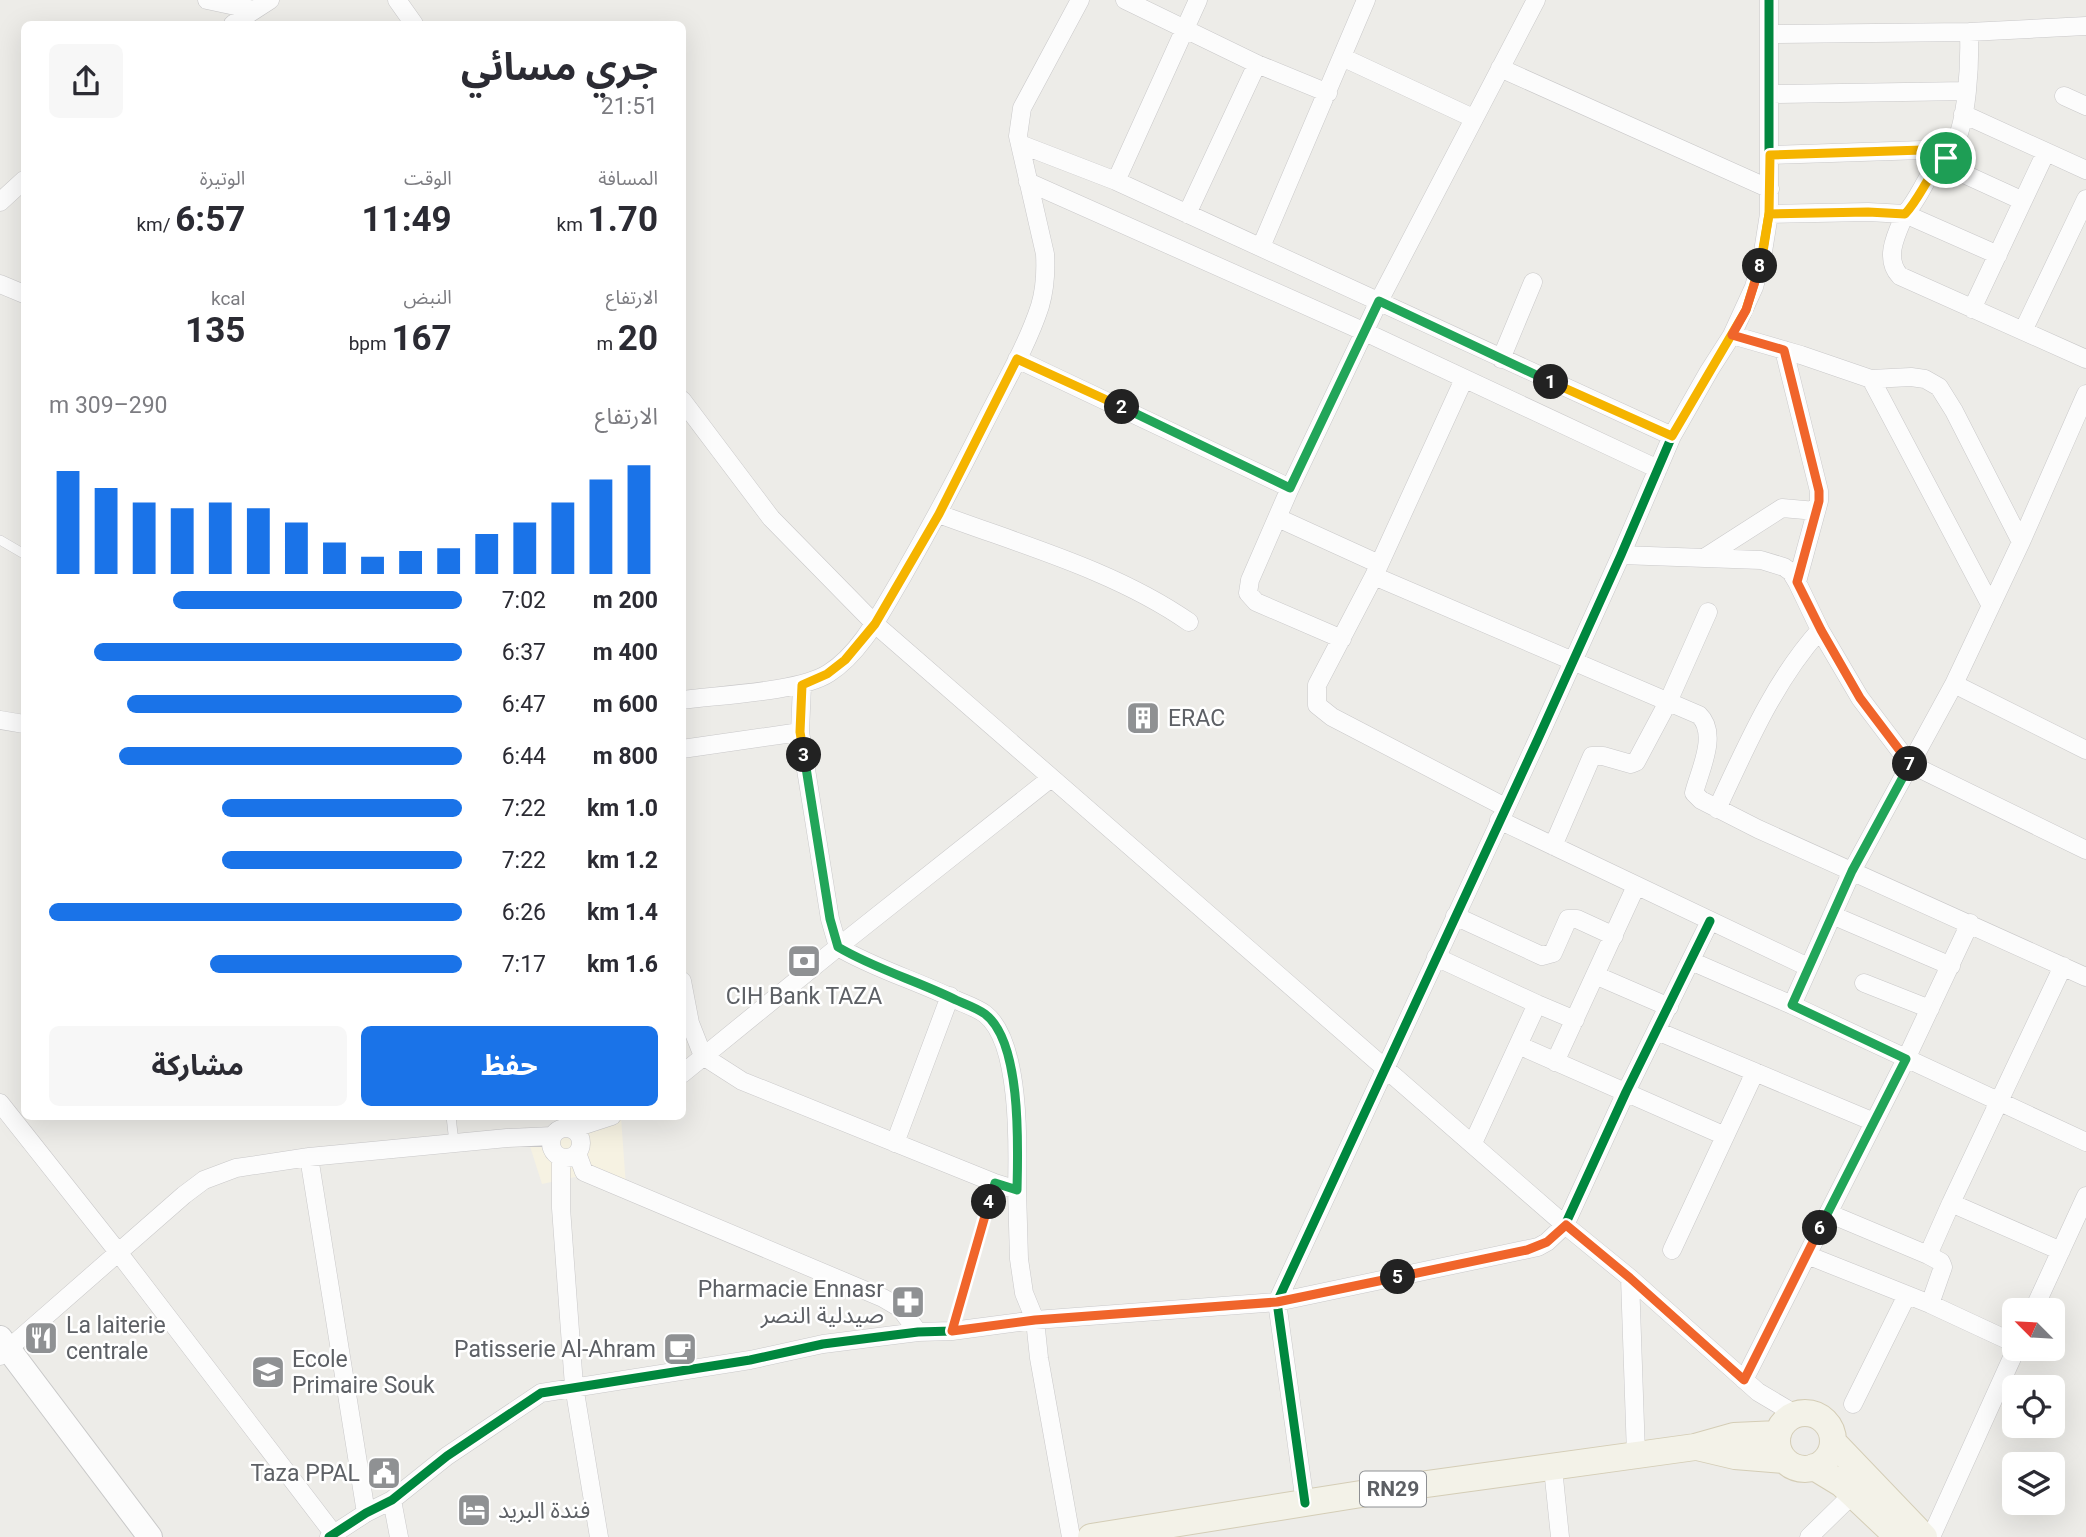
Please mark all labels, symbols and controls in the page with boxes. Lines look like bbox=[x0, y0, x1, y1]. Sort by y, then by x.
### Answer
button: share bbox=[49, 44, 123, 118]
text: جري مسائي bbox=[461, 45, 658, 89]
text: 21:51 bbox=[601, 93, 658, 120]
pin bbox=[1916, 128, 1976, 188]
icon: arrive bbox=[1927, 139, 1965, 177]
text: الوتيرة bbox=[200, 167, 245, 190]
text: الوقت bbox=[404, 167, 452, 190]
text: المسافة bbox=[598, 167, 658, 190]
text: 6:57 bbox=[175, 199, 245, 240]
text: 11:49 bbox=[361, 199, 452, 240]
text: 1.70 bbox=[588, 199, 658, 240]
text: /km bbox=[136, 213, 175, 236]
text: km bbox=[557, 213, 588, 236]
pin: 8 bbox=[1742, 248, 1778, 284]
text: 8 bbox=[1754, 254, 1765, 277]
text: النبض bbox=[403, 286, 452, 309]
text: الارتفاع bbox=[606, 286, 658, 309]
text: kcal bbox=[211, 287, 245, 310]
text: 135 bbox=[185, 310, 245, 351]
text: 167 bbox=[391, 318, 452, 359]
text: 20 bbox=[618, 318, 658, 359]
text: bpm bbox=[349, 332, 391, 355]
text: m bbox=[596, 332, 618, 355]
pin: 1 bbox=[1534, 364, 1568, 400]
text: 1 bbox=[1545, 370, 1556, 393]
pin: 2 bbox=[1104, 390, 1140, 424]
text: 290–309 m bbox=[49, 392, 168, 419]
text: 2 bbox=[1116, 395, 1127, 418]
text: الارتفاع bbox=[595, 403, 658, 430]
text: 7:02 bbox=[502, 587, 546, 614]
text: 200 m bbox=[593, 587, 658, 614]
text: 6:37 bbox=[502, 639, 546, 666]
text: 400 m bbox=[593, 639, 658, 666]
text: 6:47 bbox=[502, 691, 546, 718]
text: 600 m bbox=[593, 691, 658, 718]
building icon: ERAC bbox=[1124, 699, 1162, 737]
place label: ERAC bbox=[1168, 705, 1225, 732]
pin: 3 bbox=[786, 738, 822, 772]
text: 6:44 bbox=[502, 743, 546, 770]
text: 800 m bbox=[593, 743, 658, 770]
text: 3 bbox=[798, 743, 809, 766]
pin: 7 bbox=[1892, 746, 1927, 782]
text: 7 bbox=[1904, 752, 1915, 775]
text: 7:22 bbox=[502, 795, 546, 822]
text: 1.0 km bbox=[587, 795, 658, 822]
text: 7:22 bbox=[502, 847, 546, 874]
text: 1.2 km bbox=[587, 847, 658, 874]
text: 6:26 bbox=[502, 899, 546, 926]
text: 1.4 km bbox=[587, 899, 658, 926]
bank icon: CIH Bank TAZA bbox=[785, 942, 823, 980]
text: 7:17 bbox=[502, 951, 546, 978]
text: 1.6 km bbox=[587, 951, 658, 978]
place label: CIH Bank TAZA bbox=[726, 983, 882, 1010]
button: مشاركة bbox=[49, 1026, 347, 1106]
button: حفظ bbox=[361, 1026, 658, 1106]
pin: 4 bbox=[972, 1184, 1006, 1220]
text: 4 bbox=[983, 1190, 994, 1213]
pin: 6 bbox=[1802, 1210, 1838, 1246]
text: 6 bbox=[1814, 1216, 1825, 1239]
pin: 5 bbox=[1380, 1260, 1416, 1294]
text: 5 bbox=[1392, 1265, 1403, 1288]
place label: Pharmacie Ennasr صيدلية النصر bbox=[698, 1276, 884, 1329]
pharmacy icon: Pharmacie Ennasr صيدلية النصر bbox=[889, 1283, 927, 1321]
north arrow bbox=[2002, 1298, 2065, 1362]
map controls bbox=[2002, 1298, 2065, 1515]
place label: La laiterie centrale bbox=[66, 1312, 166, 1365]
restaurant icon: La laiterie centrale bbox=[22, 1319, 60, 1357]
cafe icon: Patisserie Al-Ahram bbox=[661, 1330, 699, 1368]
place label: Patisserie Al-Ahram bbox=[454, 1336, 656, 1363]
place label: Ecole Primaire Souk bbox=[292, 1346, 435, 1399]
school or university icon: Ecole Primaire Souk bbox=[249, 1353, 287, 1391]
button: locate bbox=[2002, 1375, 2065, 1438]
button: layers bbox=[2002, 1452, 2065, 1515]
public building icon: Taza PPAL bbox=[365, 1454, 403, 1492]
place label: Taza PPAL bbox=[251, 1460, 360, 1487]
road number: RN29 bbox=[1360, 1472, 1426, 1506]
hotel icon: فندة البريد bbox=[455, 1491, 493, 1529]
place label: فندة البريد bbox=[498, 1497, 590, 1524]

